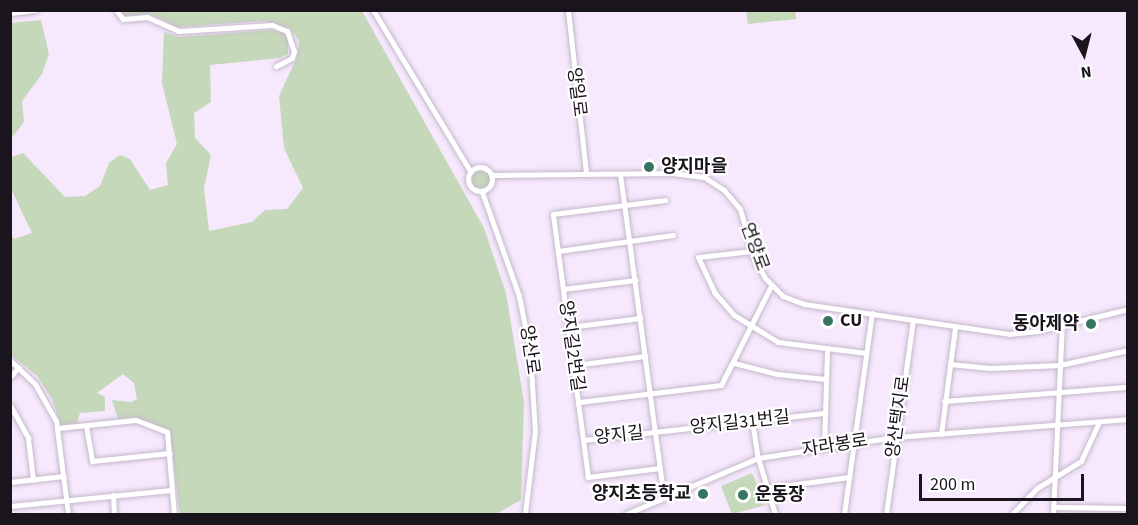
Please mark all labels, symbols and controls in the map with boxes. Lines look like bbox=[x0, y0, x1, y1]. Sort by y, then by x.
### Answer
north arrow bbox=[1054, 24, 1114, 84]
text: N bbox=[1080, 60, 1093, 83]
street label: 양일로 bbox=[562, 66, 590, 118]
place label: 양지마을 bbox=[661, 156, 727, 178]
marker: 양지마을 bbox=[642, 160, 656, 174]
street label: 연양로 bbox=[735, 220, 773, 274]
street label: 양지길2번길 bbox=[554, 299, 588, 393]
place label: CU bbox=[840, 310, 862, 332]
place label: 동아제약 bbox=[1013, 313, 1079, 335]
marker: CU bbox=[821, 314, 835, 328]
marker: 동아제약 bbox=[1084, 317, 1098, 331]
street label: 양산로 bbox=[515, 324, 543, 376]
street label: 양산택지로 bbox=[883, 374, 915, 460]
street label: 양지길31번길 bbox=[689, 407, 791, 439]
street label: 양지길 bbox=[593, 423, 645, 449]
street label: 자라봉로 bbox=[801, 430, 869, 462]
scale bar bbox=[922, 462, 1087, 500]
text: 200 m bbox=[930, 472, 975, 497]
place label: 양지초등학교 bbox=[592, 483, 691, 505]
place label: 운동장 bbox=[755, 484, 805, 506]
marker: 양지초등학교 bbox=[696, 487, 710, 501]
marker: 운동장 bbox=[736, 488, 750, 502]

